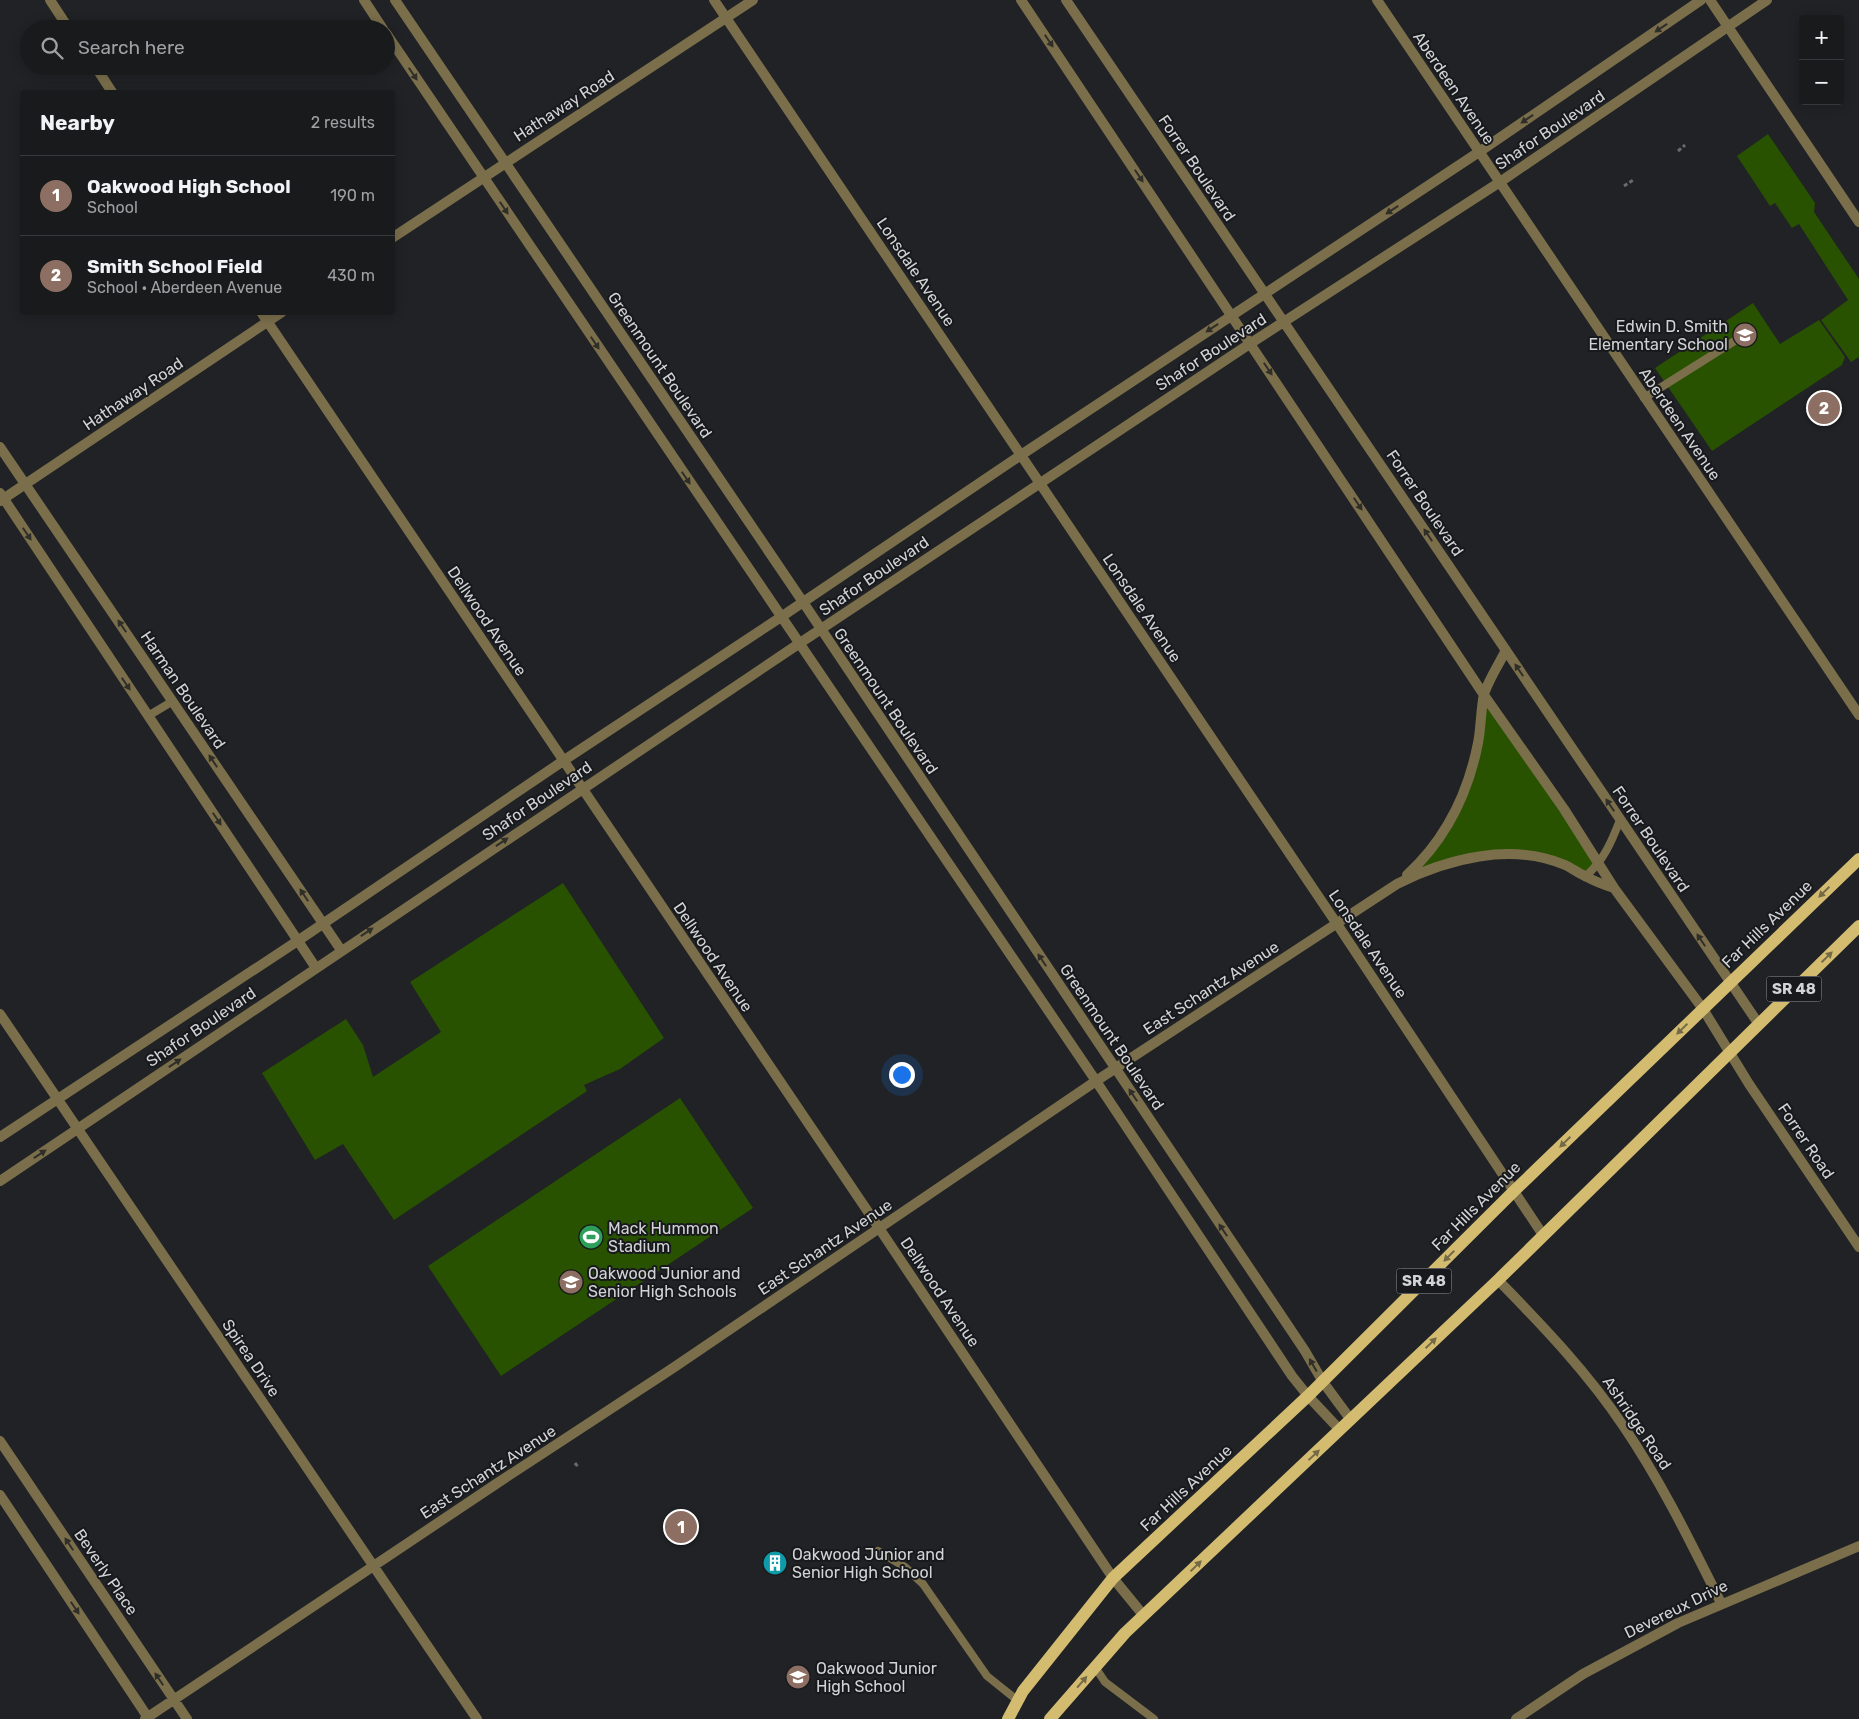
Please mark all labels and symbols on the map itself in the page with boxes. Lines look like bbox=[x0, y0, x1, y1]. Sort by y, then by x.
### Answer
one-way arrow bbox=[1654, 23, 1668, 33]
street label: Aberdeen Avenue bbox=[1409, 28, 1499, 148]
one-way arrow bbox=[1044, 34, 1053, 47]
street label: Hathaway Road bbox=[510, 66, 618, 146]
one-way arrow bbox=[409, 67, 418, 80]
street label: Shafor Boulevard bbox=[1492, 86, 1608, 174]
street label: Forrer Boulevard bbox=[1155, 111, 1239, 225]
one-way arrow bbox=[1520, 115, 1534, 124]
one-way arrow bbox=[1134, 169, 1144, 182]
one-way arrow bbox=[499, 202, 509, 215]
one-way arrow bbox=[1385, 205, 1399, 214]
street label: Lonsdale Avenue bbox=[873, 214, 959, 330]
street label: Greenmount Boulevard bbox=[604, 288, 716, 442]
street label: Shafor Boulevard bbox=[1152, 309, 1270, 395]
place label: Edwin D. Smith Elementary School bbox=[1588, 317, 1728, 354]
school or university icon: Edwin D. Smith Elementary School bbox=[1732, 322, 1758, 348]
one-way arrow bbox=[1206, 323, 1219, 332]
one-way arrow bbox=[590, 336, 600, 350]
street label: Hathaway Road bbox=[79, 354, 187, 434]
one-way arrow bbox=[1263, 362, 1273, 375]
street label: Aberdeen Avenue bbox=[1635, 364, 1725, 484]
pin: 2 bbox=[1808, 389, 1840, 427]
street label: Forrer Boulevard bbox=[1383, 446, 1467, 560]
one-way arrow bbox=[681, 471, 691, 484]
one-way arrow bbox=[1353, 498, 1363, 511]
one-way arrow bbox=[22, 527, 32, 541]
one-way arrow bbox=[1424, 529, 1433, 542]
street label: Shafor Boulevard bbox=[816, 532, 932, 620]
street label: Lonsdale Avenue bbox=[1099, 550, 1185, 666]
street label: Dellwood Avenue bbox=[443, 563, 531, 679]
one-way arrow bbox=[117, 619, 127, 633]
street label: Greenmount Boulevard bbox=[830, 624, 942, 778]
street label: Harman Boulevard bbox=[137, 628, 229, 752]
one-way arrow bbox=[1515, 663, 1524, 677]
one-way arrow bbox=[122, 677, 131, 691]
one-way arrow bbox=[208, 754, 218, 767]
street label: Shafor Boulevard bbox=[479, 757, 595, 845]
street label: Forrer Boulevard bbox=[1609, 782, 1693, 896]
one-way arrow bbox=[1605, 798, 1615, 812]
one-way arrow bbox=[212, 812, 222, 826]
one-way arrow bbox=[496, 837, 509, 847]
street label: Far Hills Avenue bbox=[1718, 876, 1816, 972]
street label: Lonsdale Avenue bbox=[1325, 886, 1411, 1002]
one-way arrow bbox=[1818, 886, 1830, 898]
one-way arrow bbox=[299, 889, 309, 902]
street label: Dellwood Avenue bbox=[669, 899, 757, 1015]
one-way arrow bbox=[361, 928, 374, 937]
one-way arrow bbox=[1696, 933, 1706, 946]
street label: East Schantz Avenue bbox=[1140, 937, 1282, 1039]
one-way arrow bbox=[1821, 951, 1833, 963]
one-way arrow bbox=[1037, 953, 1047, 966]
street label: Greenmount Boulevard bbox=[1056, 960, 1168, 1114]
road number: SR 48 bbox=[1766, 976, 1822, 1002]
street label: Shafor Boulevard bbox=[143, 983, 259, 1071]
one-way arrow bbox=[1676, 1023, 1688, 1035]
one-way arrow bbox=[168, 1058, 182, 1068]
your location bbox=[889, 1062, 915, 1088]
one-way arrow bbox=[1128, 1088, 1138, 1101]
street label: Forrer Road bbox=[1774, 1100, 1838, 1182]
one-way arrow bbox=[1559, 1136, 1571, 1148]
one-way arrow bbox=[34, 1149, 47, 1159]
street label: Far Hills Avenue bbox=[1428, 1157, 1525, 1254]
street label: East Schantz Avenue bbox=[754, 1195, 896, 1299]
place label: Mack Hummon Stadium bbox=[608, 1219, 719, 1256]
one-way arrow bbox=[1219, 1223, 1228, 1236]
sports icon: Mack Hummon Stadium bbox=[578, 1224, 604, 1250]
street label: Dellwood Avenue bbox=[896, 1234, 984, 1350]
one-way arrow bbox=[1443, 1250, 1455, 1262]
place label: Oakwood Junior and Senior High Schools bbox=[588, 1264, 741, 1301]
road number: SR 48 bbox=[1396, 1268, 1452, 1294]
school or university icon: Oakwood Junior and Senior High Schools bbox=[558, 1269, 584, 1295]
street label: Spirea Drive bbox=[218, 1316, 284, 1400]
one-way arrow bbox=[1425, 1337, 1437, 1349]
one-way arrow bbox=[1309, 1358, 1318, 1372]
street label: Ashridge Road bbox=[1599, 1373, 1675, 1473]
street label: East Schantz Avenue bbox=[417, 1421, 559, 1523]
street label: Far Hills Avenue bbox=[1136, 1441, 1236, 1535]
one-way arrow bbox=[1307, 1449, 1319, 1461]
pin: 1 bbox=[665, 1508, 697, 1546]
street label: Beverly Place bbox=[70, 1525, 142, 1619]
one-way arrow bbox=[64, 1537, 74, 1550]
place label: Oakwood Junior and Senior High School bbox=[792, 1545, 945, 1582]
building icon: Oakwood Junior and Senior High School bbox=[762, 1550, 788, 1576]
one-way arrow bbox=[1189, 1560, 1201, 1572]
street label: Devereux Drive bbox=[1621, 1576, 1731, 1642]
one-way arrow bbox=[71, 1602, 80, 1615]
place label: Oakwood Junior High School bbox=[816, 1659, 937, 1696]
school or university icon: Oakwood Junior High School bbox=[785, 1664, 811, 1690]
one-way arrow bbox=[155, 1672, 164, 1685]
one-way arrow bbox=[1076, 1677, 1088, 1689]

